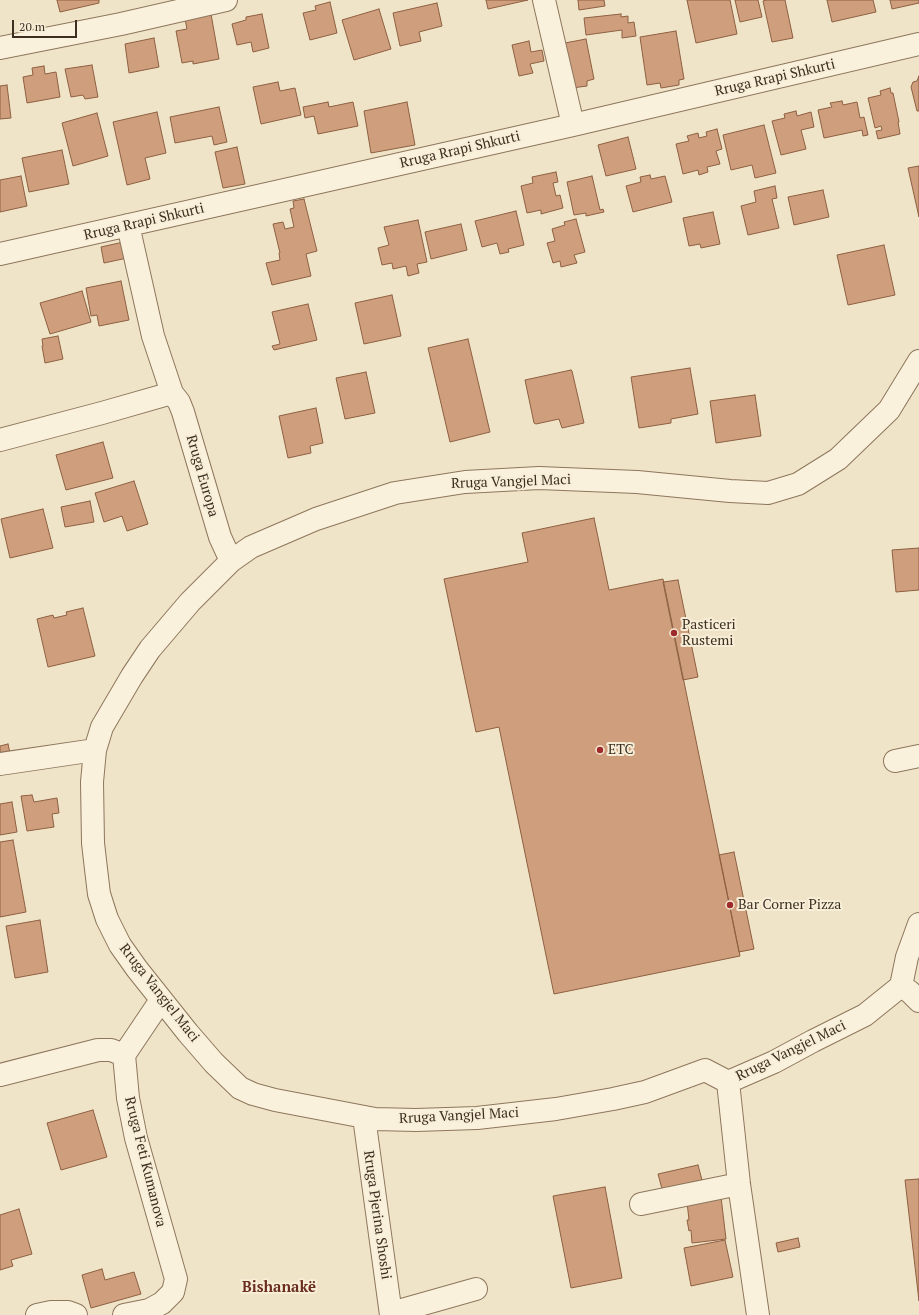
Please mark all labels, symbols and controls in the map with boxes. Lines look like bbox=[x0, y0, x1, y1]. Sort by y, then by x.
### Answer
scale bar bbox=[14, 12, 79, 38]
text: 20 m bbox=[19, 19, 45, 34]
street label: Rruga Rrapi Shkurti bbox=[713, 56, 837, 100]
street label: Rruga Rrapi Shkurti bbox=[398, 128, 522, 172]
street label: Rruga Rrapi Shkurti bbox=[82, 200, 206, 244]
street label: Rruga Europa bbox=[182, 433, 222, 519]
street label: Rruga Vangjel Maci bbox=[451, 472, 571, 492]
place label: Pasticeri Rustemi bbox=[682, 617, 736, 650]
marker: Pasticeri Rustemi bbox=[669, 628, 679, 638]
place label: ETC bbox=[608, 742, 633, 758]
marker: ETC bbox=[595, 745, 605, 755]
place label: Bar Corner Pizza bbox=[738, 897, 841, 913]
marker: Bar Corner Pizza bbox=[725, 900, 735, 910]
street label: Rruga Vangjel Maci bbox=[115, 941, 203, 1045]
street label: Rruga Vangjel Maci bbox=[733, 1017, 849, 1085]
street label: Rruga Feti Kumanova bbox=[121, 1095, 169, 1229]
street label: Rruga Vangjel Maci bbox=[399, 1104, 519, 1128]
street label: Rruga Pjerina Shoshi bbox=[360, 1150, 394, 1280]
district label: Bishanakë bbox=[242, 1279, 316, 1297]

